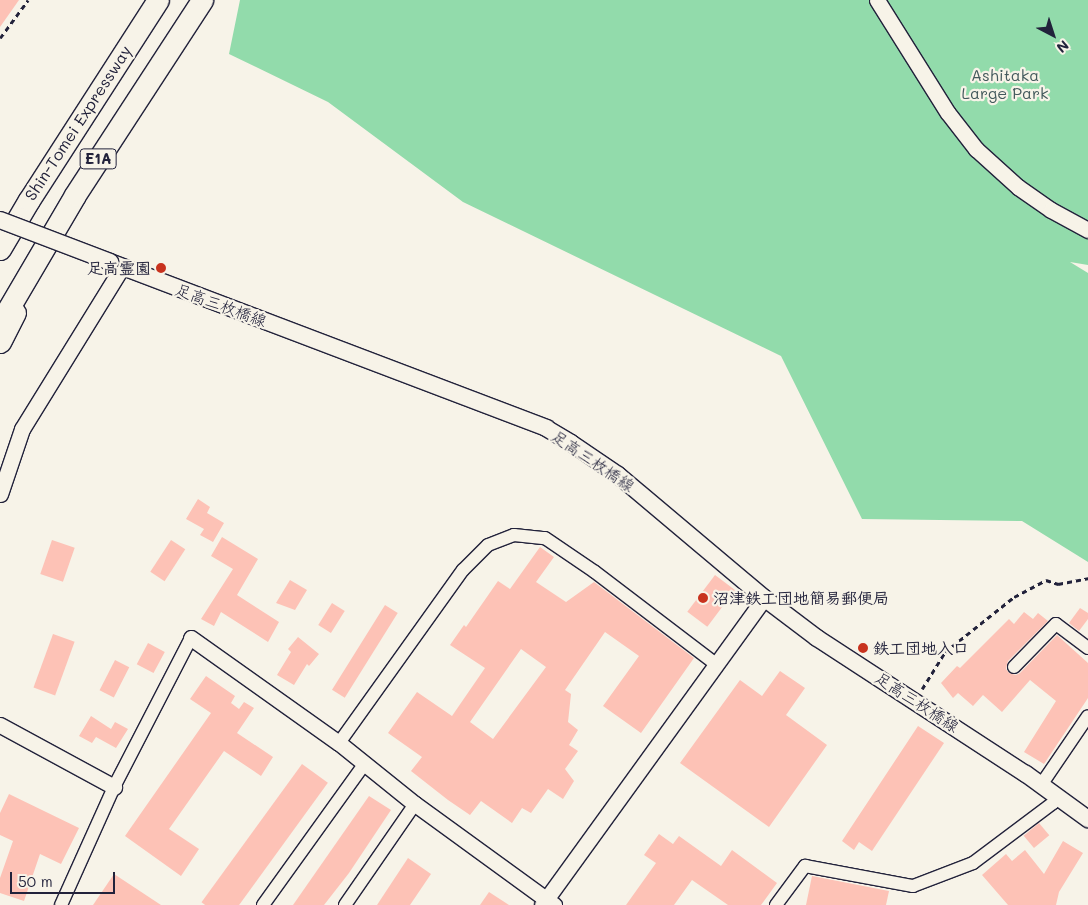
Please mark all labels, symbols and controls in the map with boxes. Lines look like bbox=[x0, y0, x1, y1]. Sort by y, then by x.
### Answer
north arrow bbox=[1028, 10, 1078, 60]
text: N bbox=[1053, 36, 1073, 58]
street label: Shin-Tomei Expressway bbox=[21, 42, 135, 204]
park label: Ashitaka Large Park bbox=[962, 65, 1048, 103]
road number: E1A bbox=[79, 146, 117, 172]
place label: 足高霊園 bbox=[87, 258, 151, 278]
marker: 足高霊園 bbox=[155, 262, 167, 274]
street label: 足高三枚橋線 bbox=[173, 280, 269, 330]
street label: 足高三枚橋線 bbox=[548, 426, 638, 496]
place label: 沼津鉄工団地簡易郵便局 bbox=[713, 588, 889, 608]
marker: 沼津鉄工団地簡易郵便局 bbox=[697, 592, 709, 604]
place label: 鉄工団地入口 bbox=[873, 638, 969, 658]
marker: 鉄工団地入口 bbox=[857, 642, 869, 654]
street label: 足高三枚橋線 bbox=[872, 668, 962, 736]
scale bar bbox=[12, 862, 118, 894]
text: 50 m bbox=[18, 871, 53, 891]

